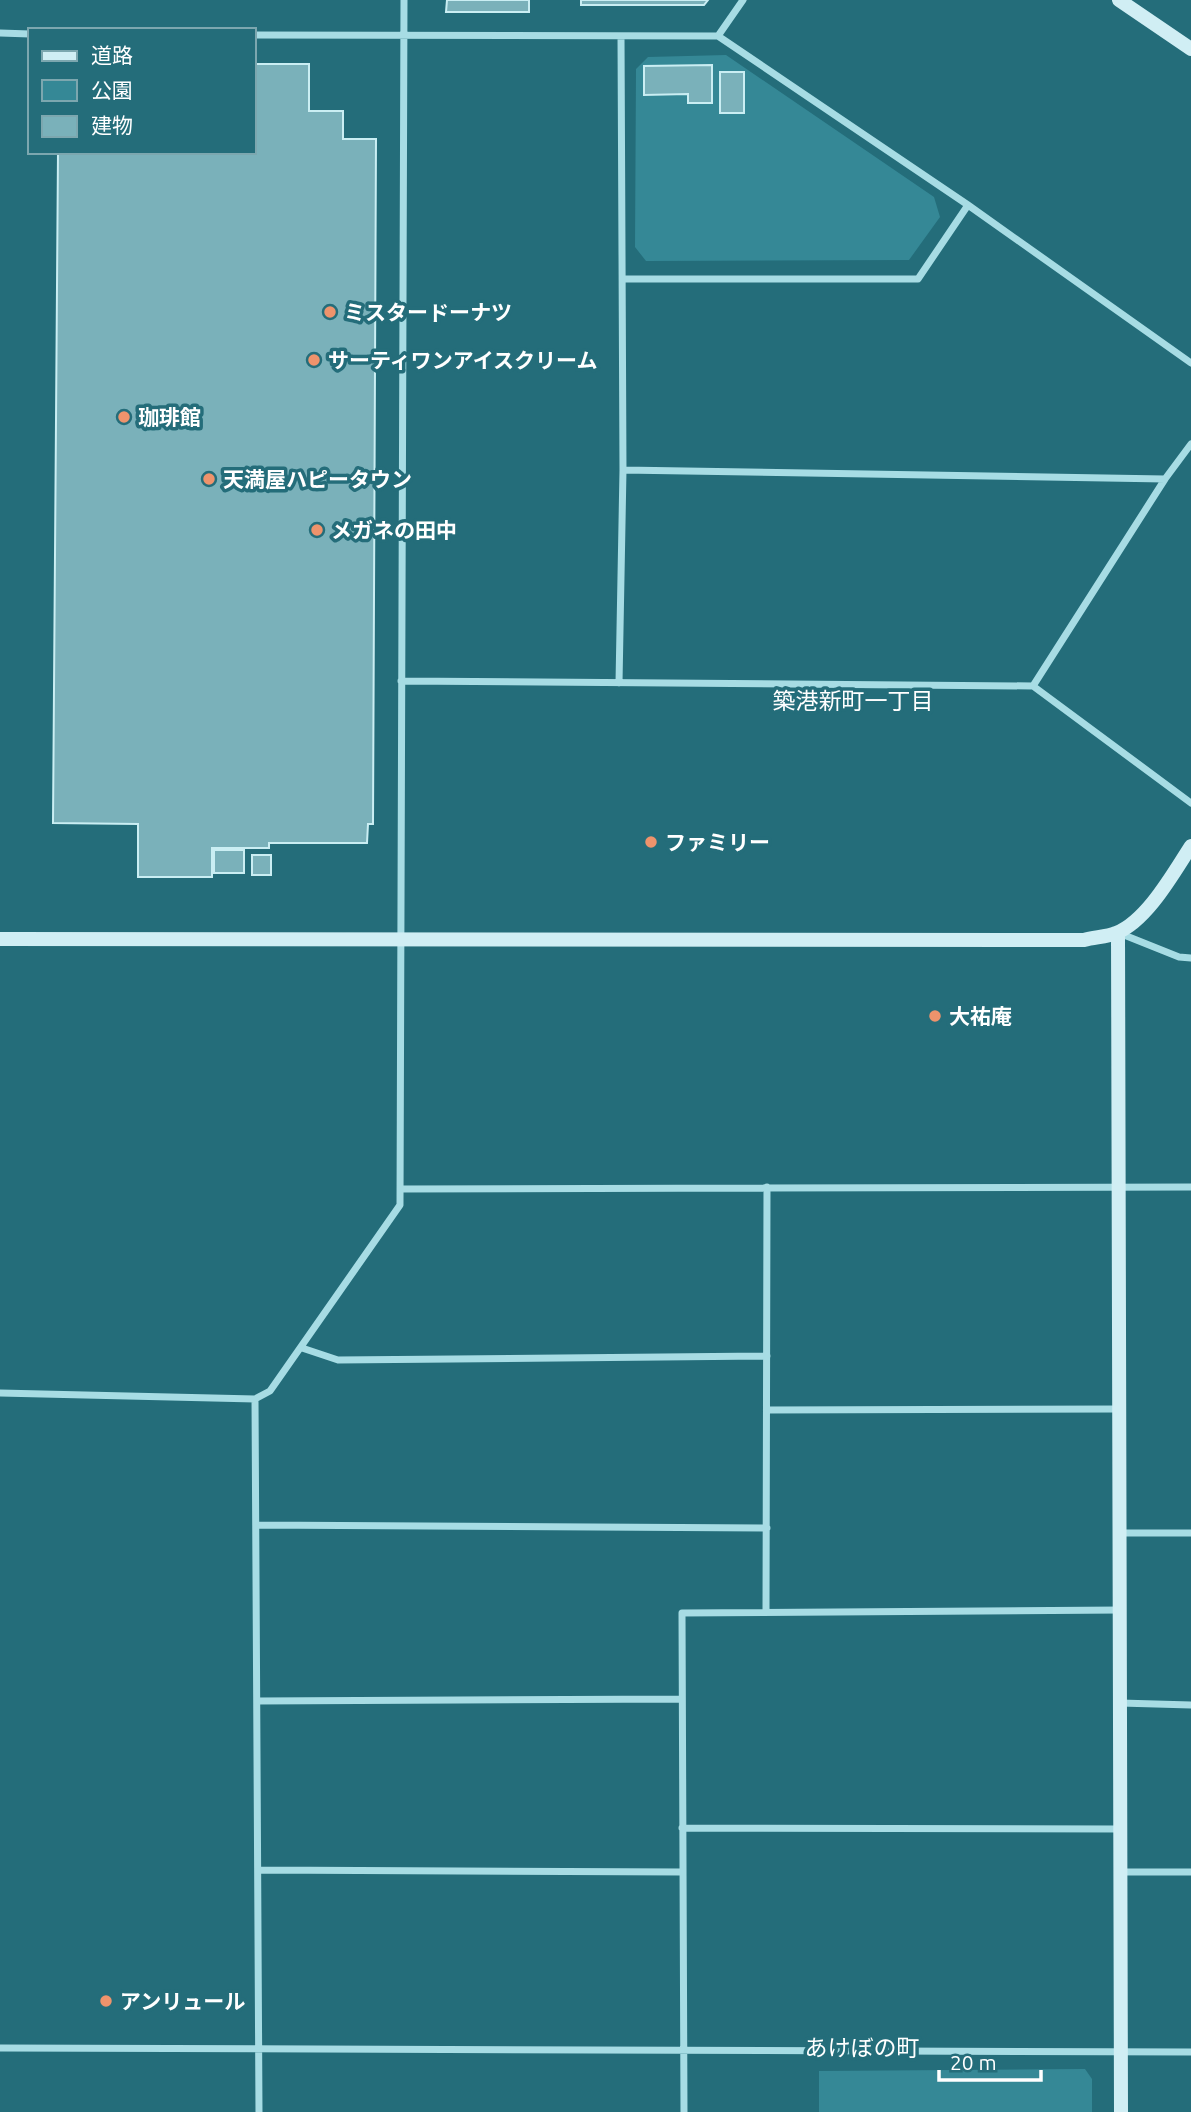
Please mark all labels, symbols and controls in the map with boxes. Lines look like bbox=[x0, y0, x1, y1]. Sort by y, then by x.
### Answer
legend bbox=[28, 28, 256, 154]
text: 道路 bbox=[91, 43, 133, 67]
text: 公園 bbox=[91, 78, 133, 102]
text: 建物 bbox=[91, 113, 133, 137]
place label: ミスタードーナツ bbox=[344, 300, 512, 324]
marker: ミスタードーナツ bbox=[322, 304, 338, 320]
place label: サーティワンアイスクリーム bbox=[328, 348, 597, 372]
marker: サーティワンアイスクリーム bbox=[306, 352, 322, 368]
place label: 珈琲館 bbox=[138, 405, 201, 429]
marker: 珈琲館 bbox=[116, 409, 132, 425]
place label: 天満屋ハピータウン bbox=[223, 467, 412, 491]
marker: 天満屋ハピータウン bbox=[201, 471, 217, 487]
place label: メガネの田中 bbox=[331, 518, 457, 542]
marker: メガネの田中 bbox=[309, 522, 325, 538]
district label: 築港新町一丁目 bbox=[773, 688, 934, 713]
place label: ファミリー bbox=[665, 830, 770, 854]
marker: ファミリー bbox=[643, 834, 659, 850]
place label: 大祐庵 bbox=[949, 1004, 1012, 1028]
marker: 大祐庵 bbox=[927, 1008, 943, 1024]
place label: アンリュール bbox=[120, 1989, 245, 2013]
marker: アンリュール bbox=[98, 1993, 114, 2009]
district label: あけぼの町 bbox=[805, 2035, 920, 2060]
scale bar bbox=[939, 2038, 1040, 2082]
text: 20 m bbox=[950, 2050, 997, 2074]

